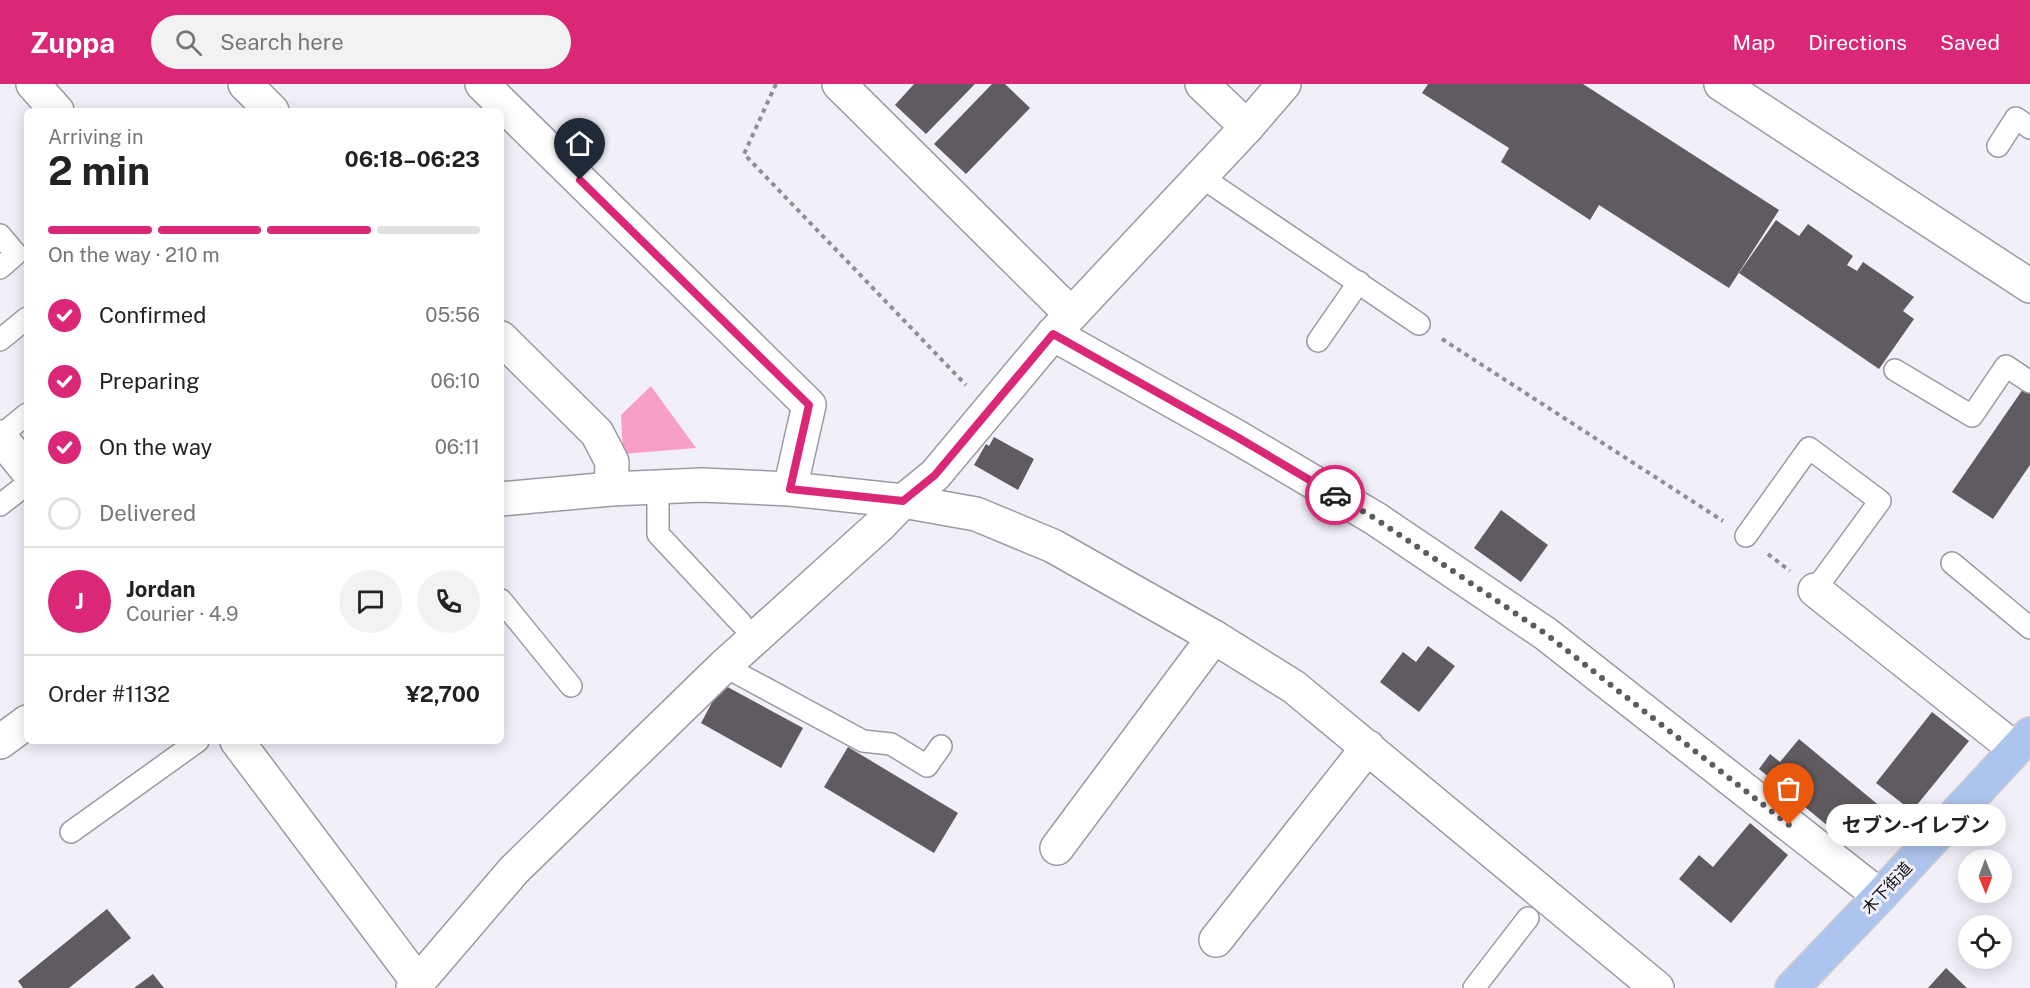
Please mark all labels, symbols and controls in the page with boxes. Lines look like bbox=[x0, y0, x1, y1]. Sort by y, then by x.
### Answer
search box bbox=[151, 15, 571, 69]
text: Zuppa bbox=[30, 26, 115, 59]
icon: search bbox=[172, 26, 205, 59]
text: Search here bbox=[220, 29, 344, 55]
text: Map bbox=[1733, 30, 1775, 55]
text: Directions bbox=[1808, 30, 1907, 55]
text: Saved bbox=[1940, 30, 2000, 55]
pin bbox=[554, 118, 605, 180]
text: Arriving in bbox=[48, 125, 143, 149]
icon: home bbox=[563, 127, 596, 160]
text: 06:18–06:23 bbox=[345, 146, 480, 172]
text: 2 min bbox=[48, 148, 150, 194]
text: On the way · 210 m bbox=[48, 243, 220, 267]
icon: check bbox=[48, 299, 81, 332]
text: Confirmed bbox=[99, 302, 206, 328]
text: 05:56 bbox=[425, 303, 480, 327]
icon: check bbox=[48, 365, 81, 398]
text: Preparing bbox=[99, 368, 200, 394]
text: 06:10 bbox=[431, 369, 480, 393]
icon: check bbox=[48, 431, 81, 464]
text: On the way bbox=[99, 434, 212, 460]
text: 06:11 bbox=[435, 435, 480, 459]
courier bbox=[1305, 465, 1365, 525]
icon: car bbox=[1319, 479, 1352, 512]
text: Delivered bbox=[99, 500, 196, 526]
button: chat bbox=[339, 570, 402, 633]
button: phone bbox=[417, 570, 480, 633]
text: Jordan bbox=[126, 576, 195, 602]
text: J bbox=[75, 588, 84, 614]
text: Courier · 4.9 bbox=[126, 602, 238, 626]
text: Order #1132 bbox=[48, 681, 170, 707]
text: ¥2,700 bbox=[405, 681, 480, 707]
pin bbox=[1763, 763, 1814, 825]
icon: bag bbox=[1772, 772, 1805, 805]
callout: セブン-イレブン bbox=[1825, 804, 2005, 846]
text: セブン-イレブン bbox=[1842, 813, 1990, 837]
north arrow bbox=[1958, 849, 2012, 903]
map controls bbox=[1958, 849, 2012, 969]
street label: 木下街道 bbox=[1858, 858, 1916, 918]
button: locate bbox=[1958, 915, 2012, 969]

